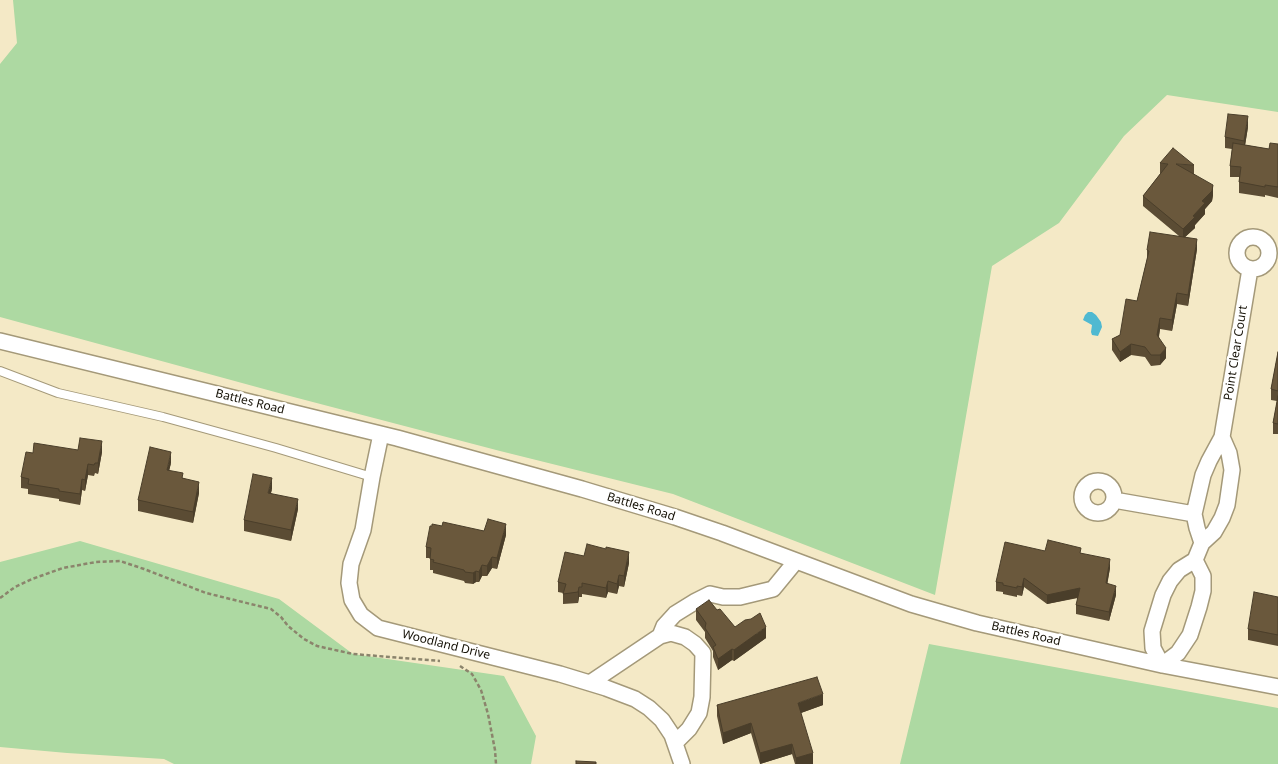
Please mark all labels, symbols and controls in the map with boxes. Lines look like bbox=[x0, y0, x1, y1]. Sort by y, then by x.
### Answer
street label: Point Clear Court bbox=[1221, 304, 1251, 402]
street label: Battles Road bbox=[214, 386, 286, 418]
street label: Battles Road bbox=[605, 490, 677, 524]
street label: Battles Road bbox=[990, 619, 1062, 649]
street label: Woodland Drive bbox=[400, 627, 492, 663]

